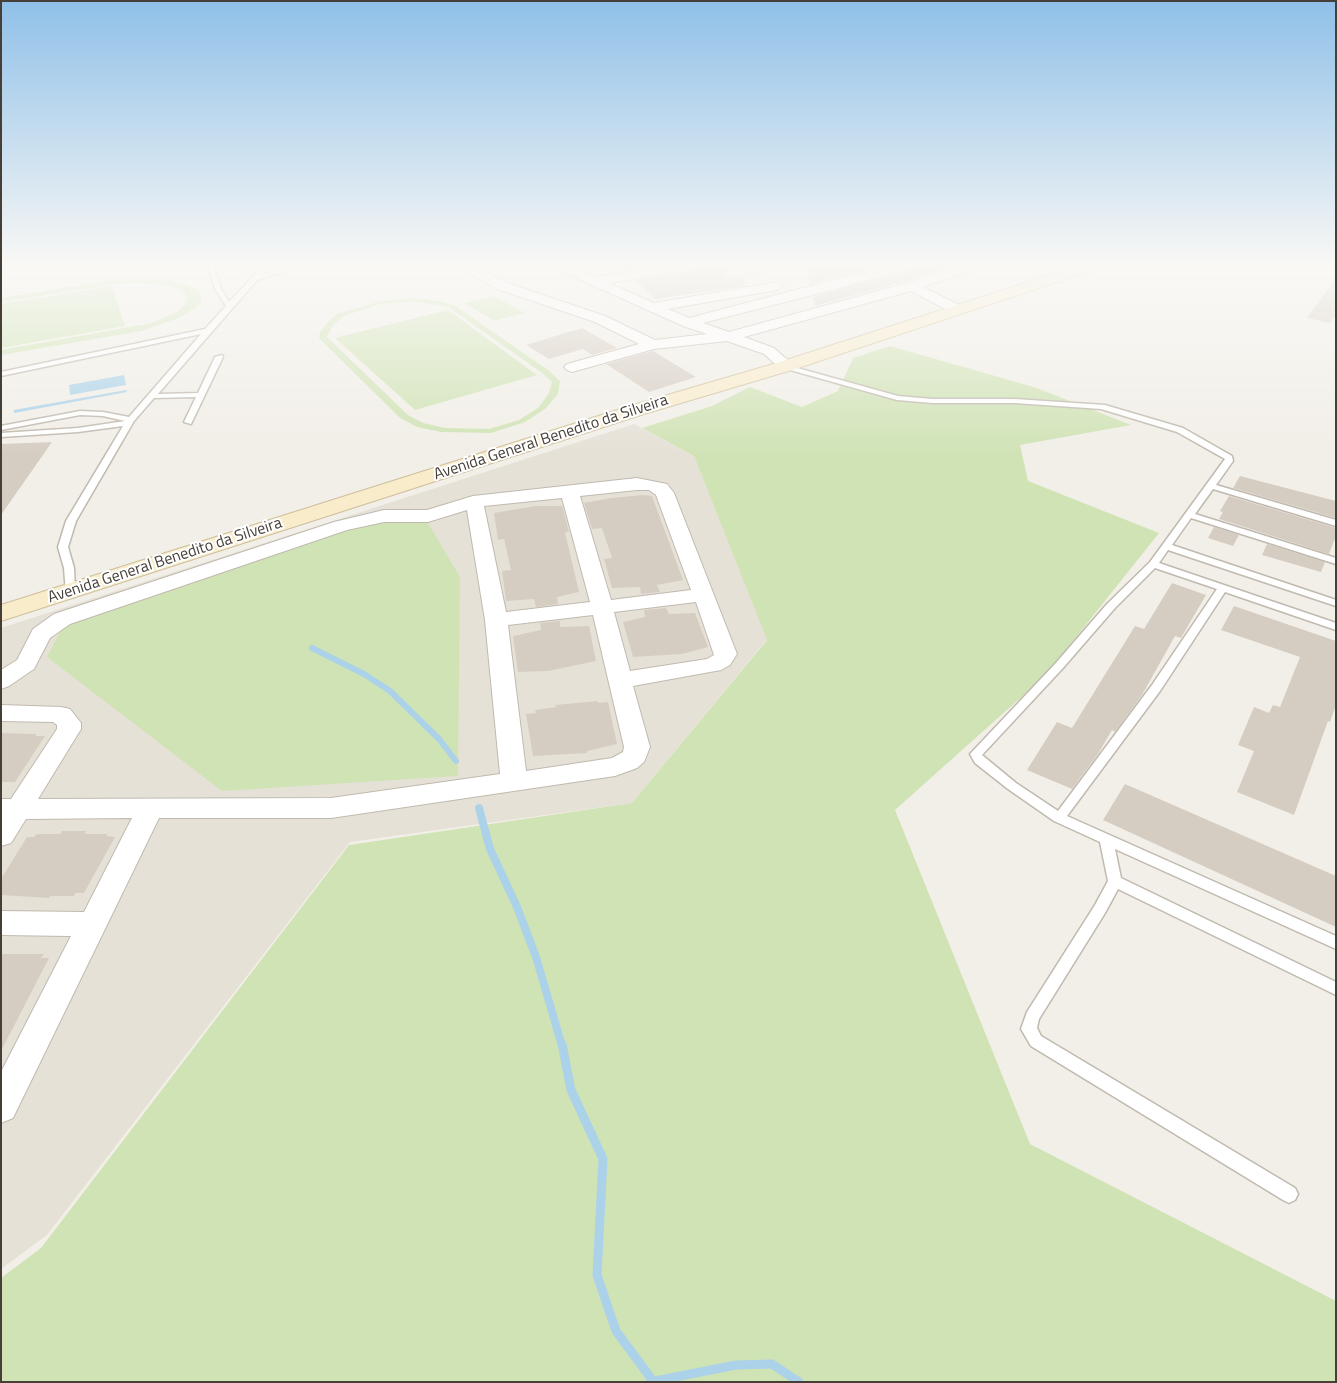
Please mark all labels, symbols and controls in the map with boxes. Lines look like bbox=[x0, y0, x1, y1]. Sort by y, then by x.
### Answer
street label: Avenida General Benedito da Silveira bbox=[431, 391, 671, 485]
street label: Avenida General Benedito da Silveira bbox=[45, 514, 285, 608]

